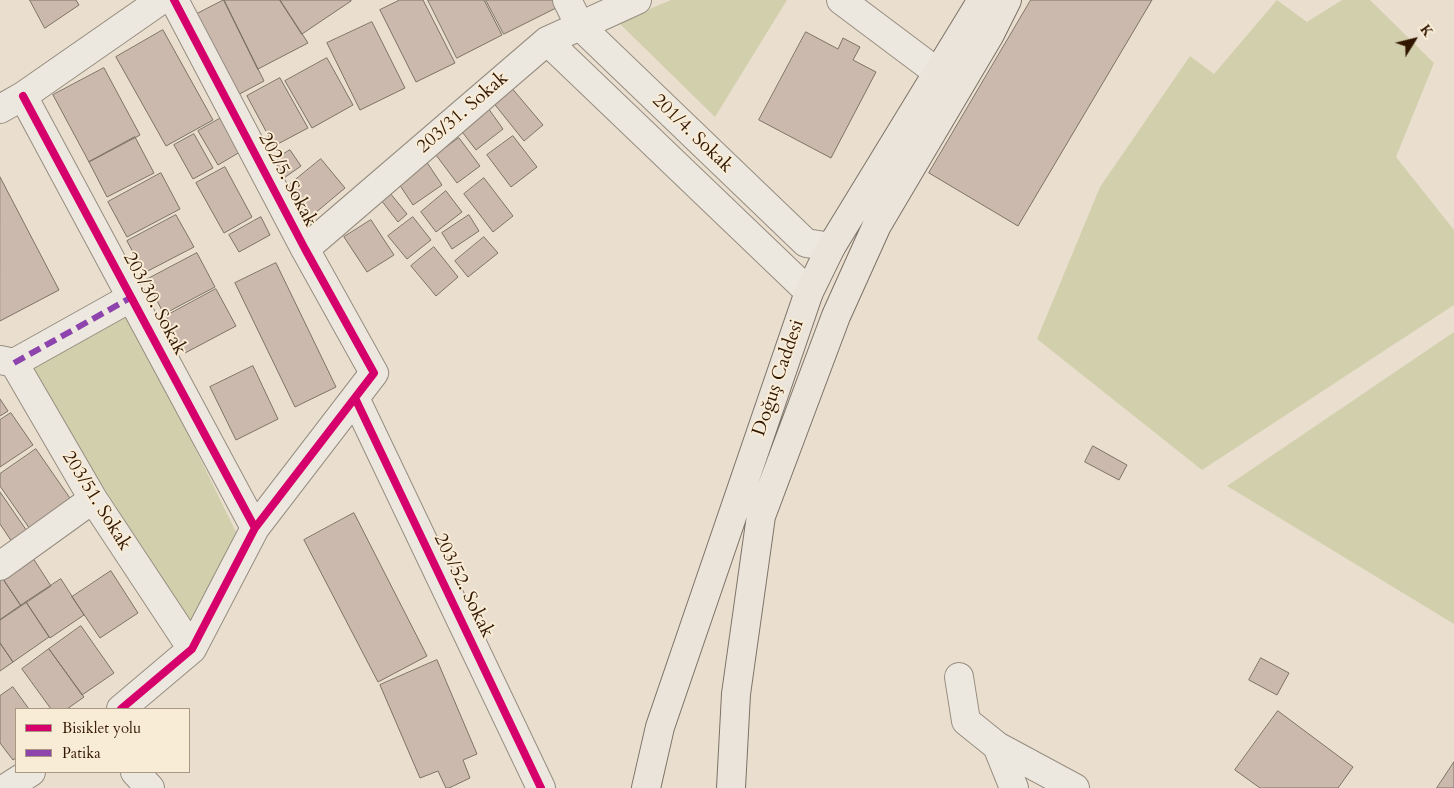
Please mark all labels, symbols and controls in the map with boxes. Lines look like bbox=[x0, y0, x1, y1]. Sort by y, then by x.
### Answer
north arrow bbox=[1389, 15, 1439, 65]
text: K bbox=[1416, 21, 1438, 41]
street label: 203/31. Sokak bbox=[413, 67, 513, 159]
street label: 201/4. Sokak bbox=[647, 90, 737, 178]
street label: 202/5. Sokak bbox=[253, 129, 321, 231]
street label: 203/30. Sokak bbox=[117, 249, 191, 359]
street label: Doğuş Caddesi bbox=[748, 317, 810, 439]
street label: 203/51. Sokak bbox=[56, 447, 136, 555]
street label: 203/52. Sokak bbox=[428, 530, 498, 642]
legend bbox=[15, 708, 190, 773]
text: Bisiklet yolu bbox=[62, 718, 141, 738]
text: Patika bbox=[62, 743, 101, 763]

